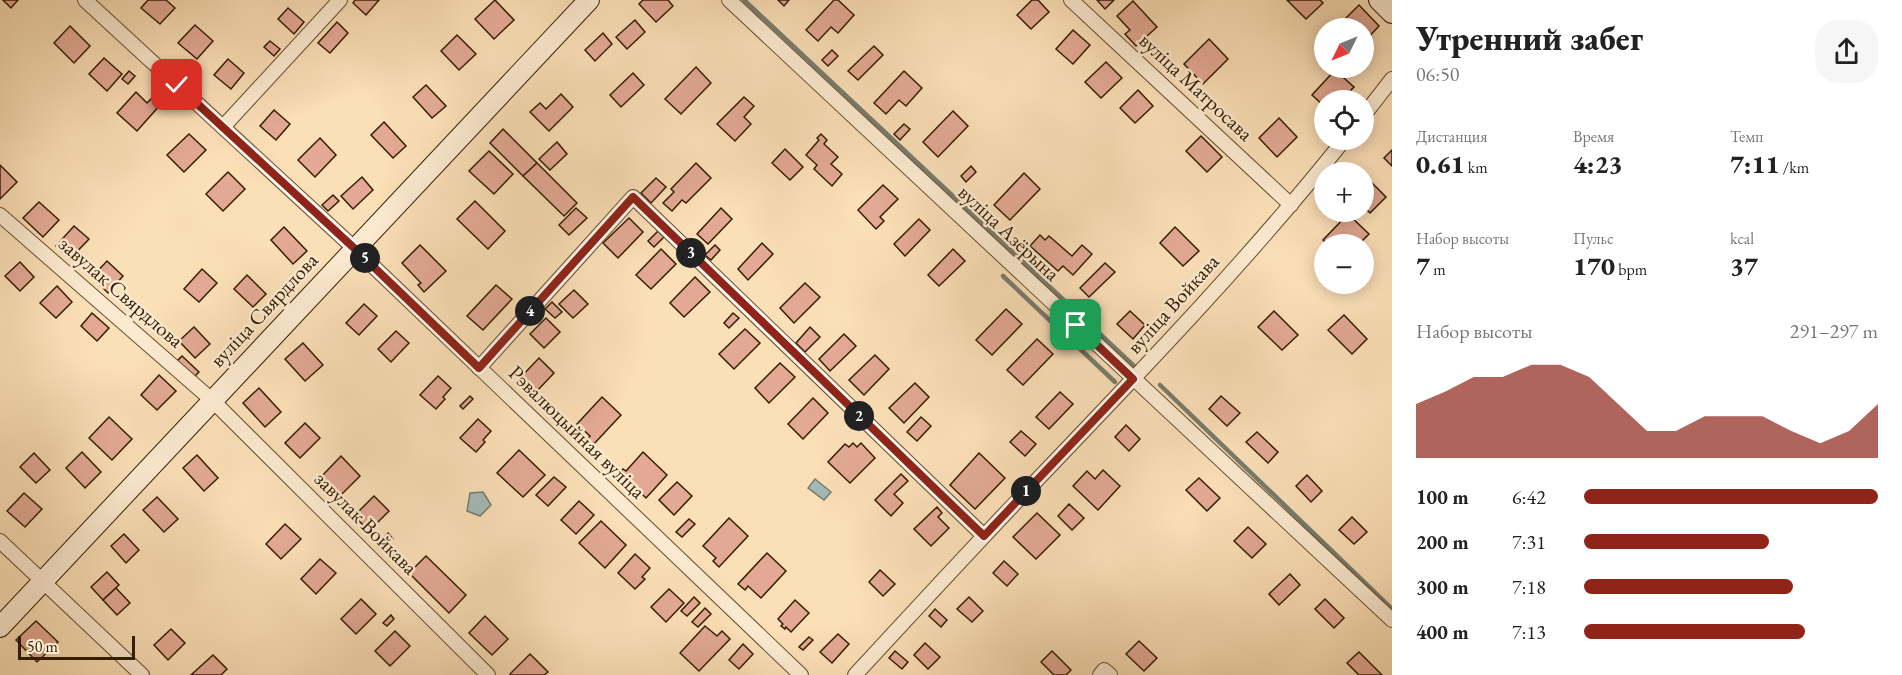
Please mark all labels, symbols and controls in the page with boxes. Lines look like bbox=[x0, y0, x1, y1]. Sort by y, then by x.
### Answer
text: Утренний забег bbox=[1416, 17, 1643, 60]
north arrow bbox=[1314, 18, 1374, 78]
map controls bbox=[1314, 18, 1374, 294]
button: share bbox=[1815, 20, 1878, 83]
street label: вуліца Матросава bbox=[1134, 27, 1260, 147]
pin bbox=[151, 59, 202, 110]
text: 06:50 bbox=[1416, 61, 1459, 87]
icon: check bbox=[160, 68, 193, 101]
button: locate bbox=[1314, 90, 1374, 150]
text: Дистанция bbox=[1416, 126, 1487, 147]
text: Время bbox=[1573, 126, 1614, 147]
text: Темп bbox=[1730, 126, 1763, 147]
text: 0.61 bbox=[1416, 147, 1465, 181]
text: 4:23 bbox=[1573, 147, 1623, 181]
text: 7:11 bbox=[1730, 147, 1780, 181]
text: km bbox=[1465, 157, 1488, 178]
text: /km bbox=[1780, 157, 1809, 178]
button: + bbox=[1314, 162, 1374, 222]
street label: вуліца Азёрына bbox=[953, 179, 1066, 287]
text: Набор высоты bbox=[1416, 228, 1509, 249]
text: Пульс bbox=[1573, 228, 1614, 249]
text: kcal bbox=[1730, 228, 1754, 249]
street label: завулак Свярдлова bbox=[53, 230, 190, 354]
button: − bbox=[1314, 234, 1374, 294]
pin: 3 bbox=[676, 238, 706, 268]
text: 3 bbox=[687, 242, 695, 263]
pin: 5 bbox=[350, 243, 380, 273]
street label: вуліца Свярдлова bbox=[204, 246, 324, 373]
text: 5 bbox=[361, 247, 369, 268]
street label: вуліца Войкава bbox=[1121, 248, 1225, 359]
text: 7 bbox=[1416, 249, 1430, 283]
text: 170 bbox=[1573, 249, 1615, 283]
text: 37 bbox=[1730, 249, 1758, 283]
text: m bbox=[1430, 259, 1446, 280]
text: bpm bbox=[1615, 259, 1647, 280]
pin: 4 bbox=[515, 296, 545, 326]
pin bbox=[1050, 299, 1101, 350]
text: 4 bbox=[526, 300, 534, 321]
icon: arrive bbox=[1059, 308, 1092, 341]
text: Набор высоты bbox=[1416, 318, 1532, 344]
text: 291–297 m bbox=[1790, 318, 1878, 344]
street label: Рэвалюцыйная вуліца bbox=[503, 359, 652, 505]
pin: 2 bbox=[844, 401, 874, 431]
text: 2 bbox=[855, 405, 863, 426]
street label: завулак Войкава bbox=[309, 465, 424, 581]
pin: 1 bbox=[1011, 476, 1041, 506]
text: 1 bbox=[1022, 480, 1030, 501]
text: 100 m bbox=[1416, 484, 1469, 510]
text: 6:42 bbox=[1512, 484, 1546, 510]
text: 200 m bbox=[1416, 529, 1469, 555]
text: 7:31 bbox=[1512, 529, 1546, 555]
text: 300 m bbox=[1416, 574, 1469, 600]
text: 7:18 bbox=[1512, 574, 1546, 600]
text: 400 m bbox=[1416, 619, 1469, 645]
text: 7:13 bbox=[1512, 619, 1546, 645]
scale bar bbox=[18, 633, 135, 660]
text: 50 m bbox=[27, 636, 58, 657]

